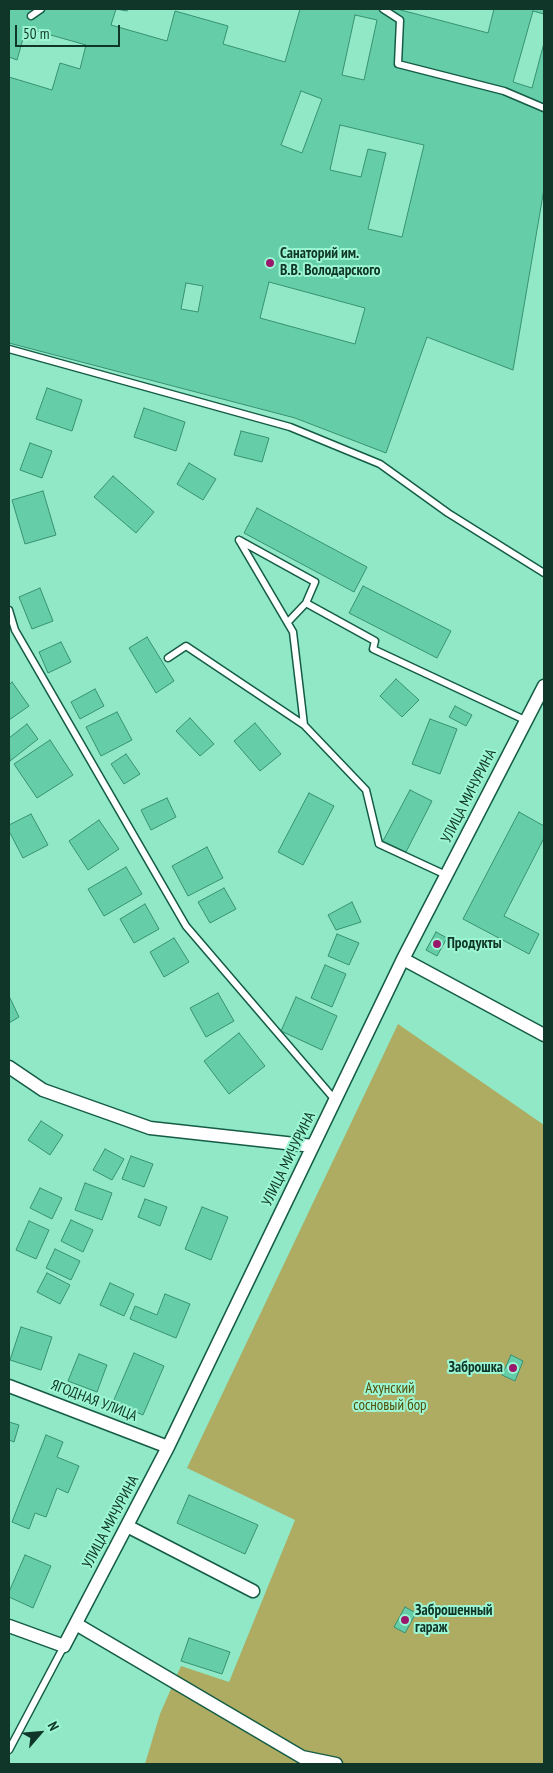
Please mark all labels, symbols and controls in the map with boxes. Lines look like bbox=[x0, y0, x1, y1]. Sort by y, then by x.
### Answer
scale bar bbox=[18, 15, 122, 47]
text: 50 m bbox=[23, 24, 49, 43]
place label: Санаторий им. В.В. Володарского bbox=[280, 245, 380, 280]
marker: Санаторий им. В.В. Володарского bbox=[264, 257, 276, 269]
street label: УЛИЦА МИЧУРИНА bbox=[438, 746, 500, 846]
place label: Продукты bbox=[447, 935, 502, 953]
marker: Продукты bbox=[431, 938, 443, 950]
street label: УЛИЦА МИЧУРИНА bbox=[258, 1109, 320, 1209]
place label: Заброшка bbox=[448, 1359, 503, 1377]
marker: Заброшка bbox=[507, 1362, 519, 1374]
street label: ЯГОДНАЯ УЛИЦА bbox=[48, 1376, 140, 1426]
park label: Ахунский сосновый бор bbox=[353, 1380, 427, 1415]
street label: УЛИЦА МИЧУРИНА bbox=[79, 1472, 143, 1572]
place label: Заброшенный гараж bbox=[415, 1602, 493, 1637]
marker: Заброшенный гараж bbox=[399, 1614, 411, 1626]
north arrow bbox=[15, 1708, 65, 1758]
text: N bbox=[44, 1719, 63, 1734]

